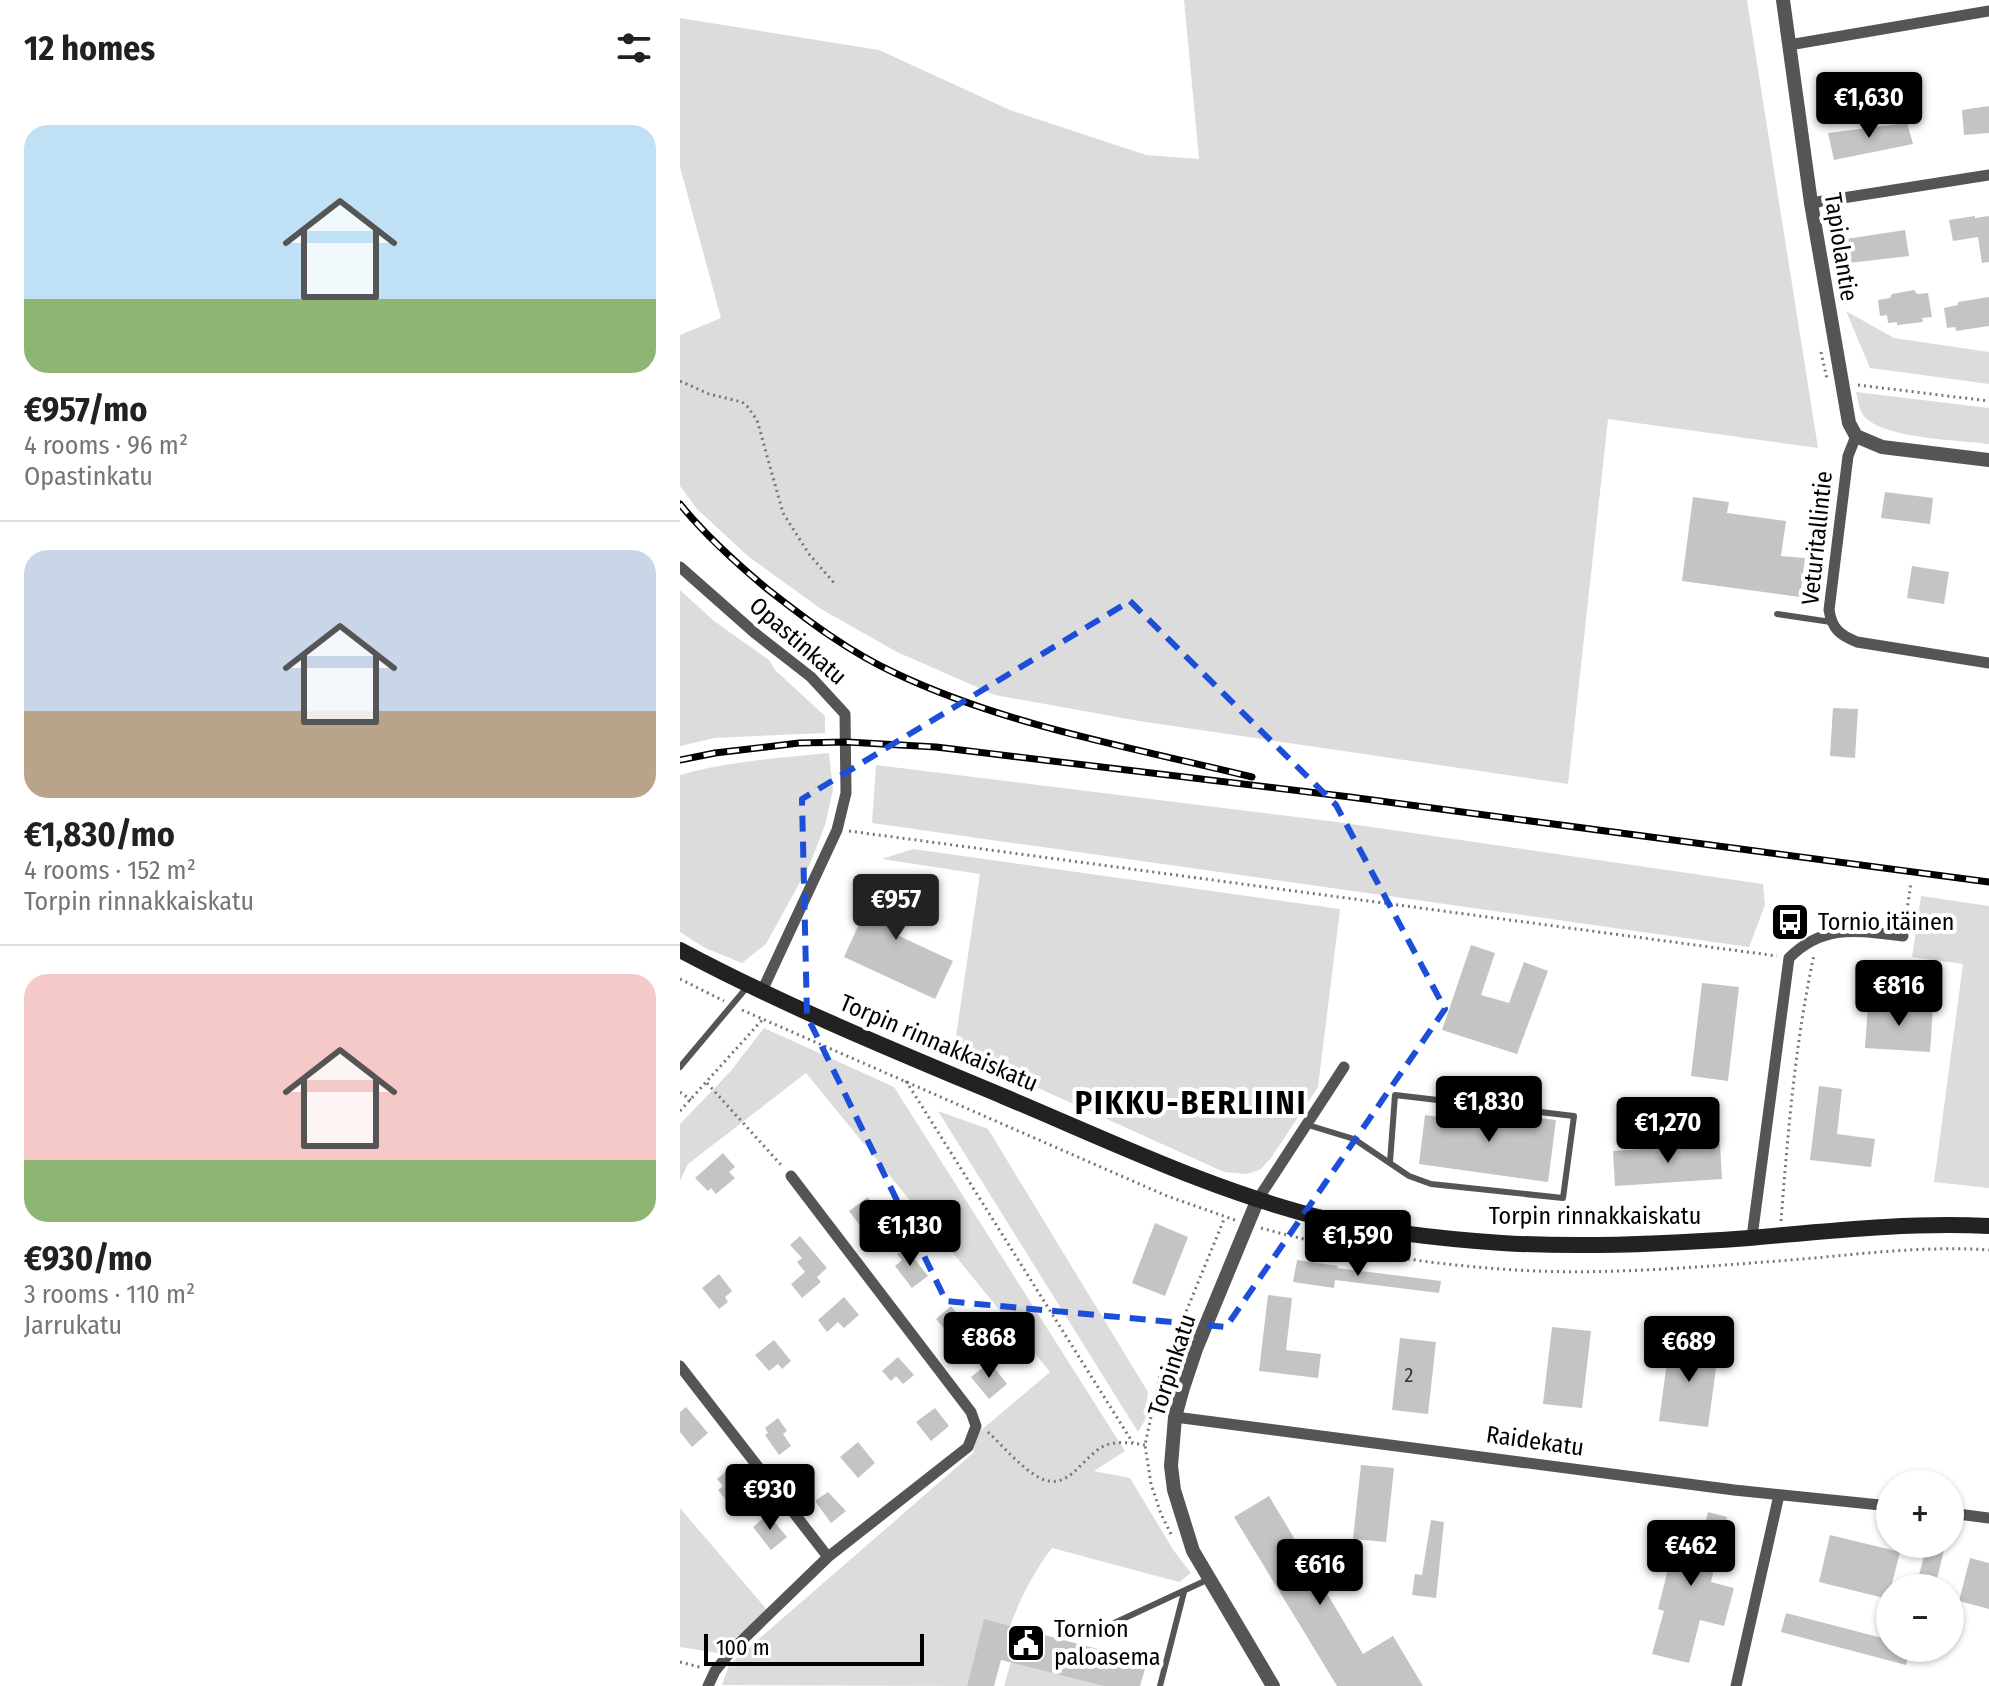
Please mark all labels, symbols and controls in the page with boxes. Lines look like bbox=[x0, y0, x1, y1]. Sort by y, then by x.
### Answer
icon: filters bbox=[612, 26, 656, 70]
text: 12 homes bbox=[24, 28, 155, 69]
pin: €1,630 bbox=[1804, 72, 1934, 140]
text: €1,630 bbox=[1834, 82, 1904, 113]
icon: home bbox=[268, 177, 412, 321]
street label: Tapiolantie bbox=[1819, 191, 1863, 303]
text: €957/mo bbox=[24, 389, 147, 430]
text: 4 rooms · 96 m² bbox=[24, 430, 188, 461]
text: Opastinkatu bbox=[24, 461, 153, 492]
street label: Veturitallintie bbox=[1796, 470, 1838, 606]
street label: Opastinkatu bbox=[744, 591, 852, 691]
icon: home bbox=[268, 602, 412, 746]
text: €1,830/mo bbox=[24, 814, 175, 855]
text: 4 rooms · 152 m² bbox=[24, 855, 196, 886]
pin: €957 bbox=[849, 874, 943, 942]
text: €957 bbox=[871, 884, 921, 915]
text: Torpin rinnakkaiskatu bbox=[24, 886, 254, 917]
bus stop icon: Tornio itäinen bbox=[1769, 901, 1811, 943]
place label: Tornio itäinen bbox=[1818, 908, 1954, 936]
pin: €816 bbox=[1852, 960, 1946, 1028]
text: €816 bbox=[1873, 970, 1925, 1001]
street label: Torpin rinnakkaiskatu bbox=[836, 989, 1042, 1097]
icon: home bbox=[268, 1026, 412, 1170]
pin: €1,830 bbox=[1424, 1076, 1554, 1144]
district label: PIKKU-BERLIINI bbox=[1075, 1084, 1307, 1122]
text: €1,830 bbox=[1454, 1086, 1524, 1117]
pin: €1,270 bbox=[1603, 1097, 1733, 1165]
text: €1,270 bbox=[1635, 1107, 1701, 1138]
pin: €1,130 bbox=[845, 1200, 975, 1268]
street label: Torpin rinnakkaiskatu bbox=[1489, 1202, 1701, 1230]
text: €1,130 bbox=[878, 1210, 942, 1241]
pin: €1,590 bbox=[1293, 1210, 1423, 1278]
text: €1,590 bbox=[1323, 1220, 1393, 1251]
text: €930/mo bbox=[24, 1238, 152, 1279]
text: 3 rooms · 110 m² bbox=[24, 1279, 195, 1310]
text: Jarrukatu bbox=[24, 1310, 122, 1341]
street label: Torpinkatu bbox=[1142, 1311, 1202, 1419]
pin: €868 bbox=[942, 1312, 1036, 1380]
pin: €689 bbox=[1642, 1316, 1736, 1384]
text: €868 bbox=[962, 1322, 1016, 1353]
text: €689 bbox=[1662, 1326, 1716, 1357]
house number: 2 bbox=[1405, 1363, 1414, 1387]
street label: Raidekatu bbox=[1484, 1420, 1586, 1462]
pin: €930 bbox=[723, 1464, 817, 1532]
map controls bbox=[1876, 1470, 1964, 1662]
button: + bbox=[1876, 1470, 1964, 1558]
text: €930 bbox=[744, 1474, 796, 1505]
pin: €462 bbox=[1644, 1520, 1738, 1588]
text: €462 bbox=[1665, 1530, 1717, 1561]
pin: €616 bbox=[1273, 1539, 1367, 1607]
text: €616 bbox=[1295, 1549, 1345, 1580]
button: − bbox=[1876, 1574, 1964, 1662]
place label: Tornion paloasema bbox=[1054, 1615, 1161, 1671]
public building icon: Tornion paloasema bbox=[1005, 1622, 1047, 1664]
scale bar bbox=[704, 1630, 924, 1666]
text: 100 m bbox=[716, 1634, 770, 1661]

